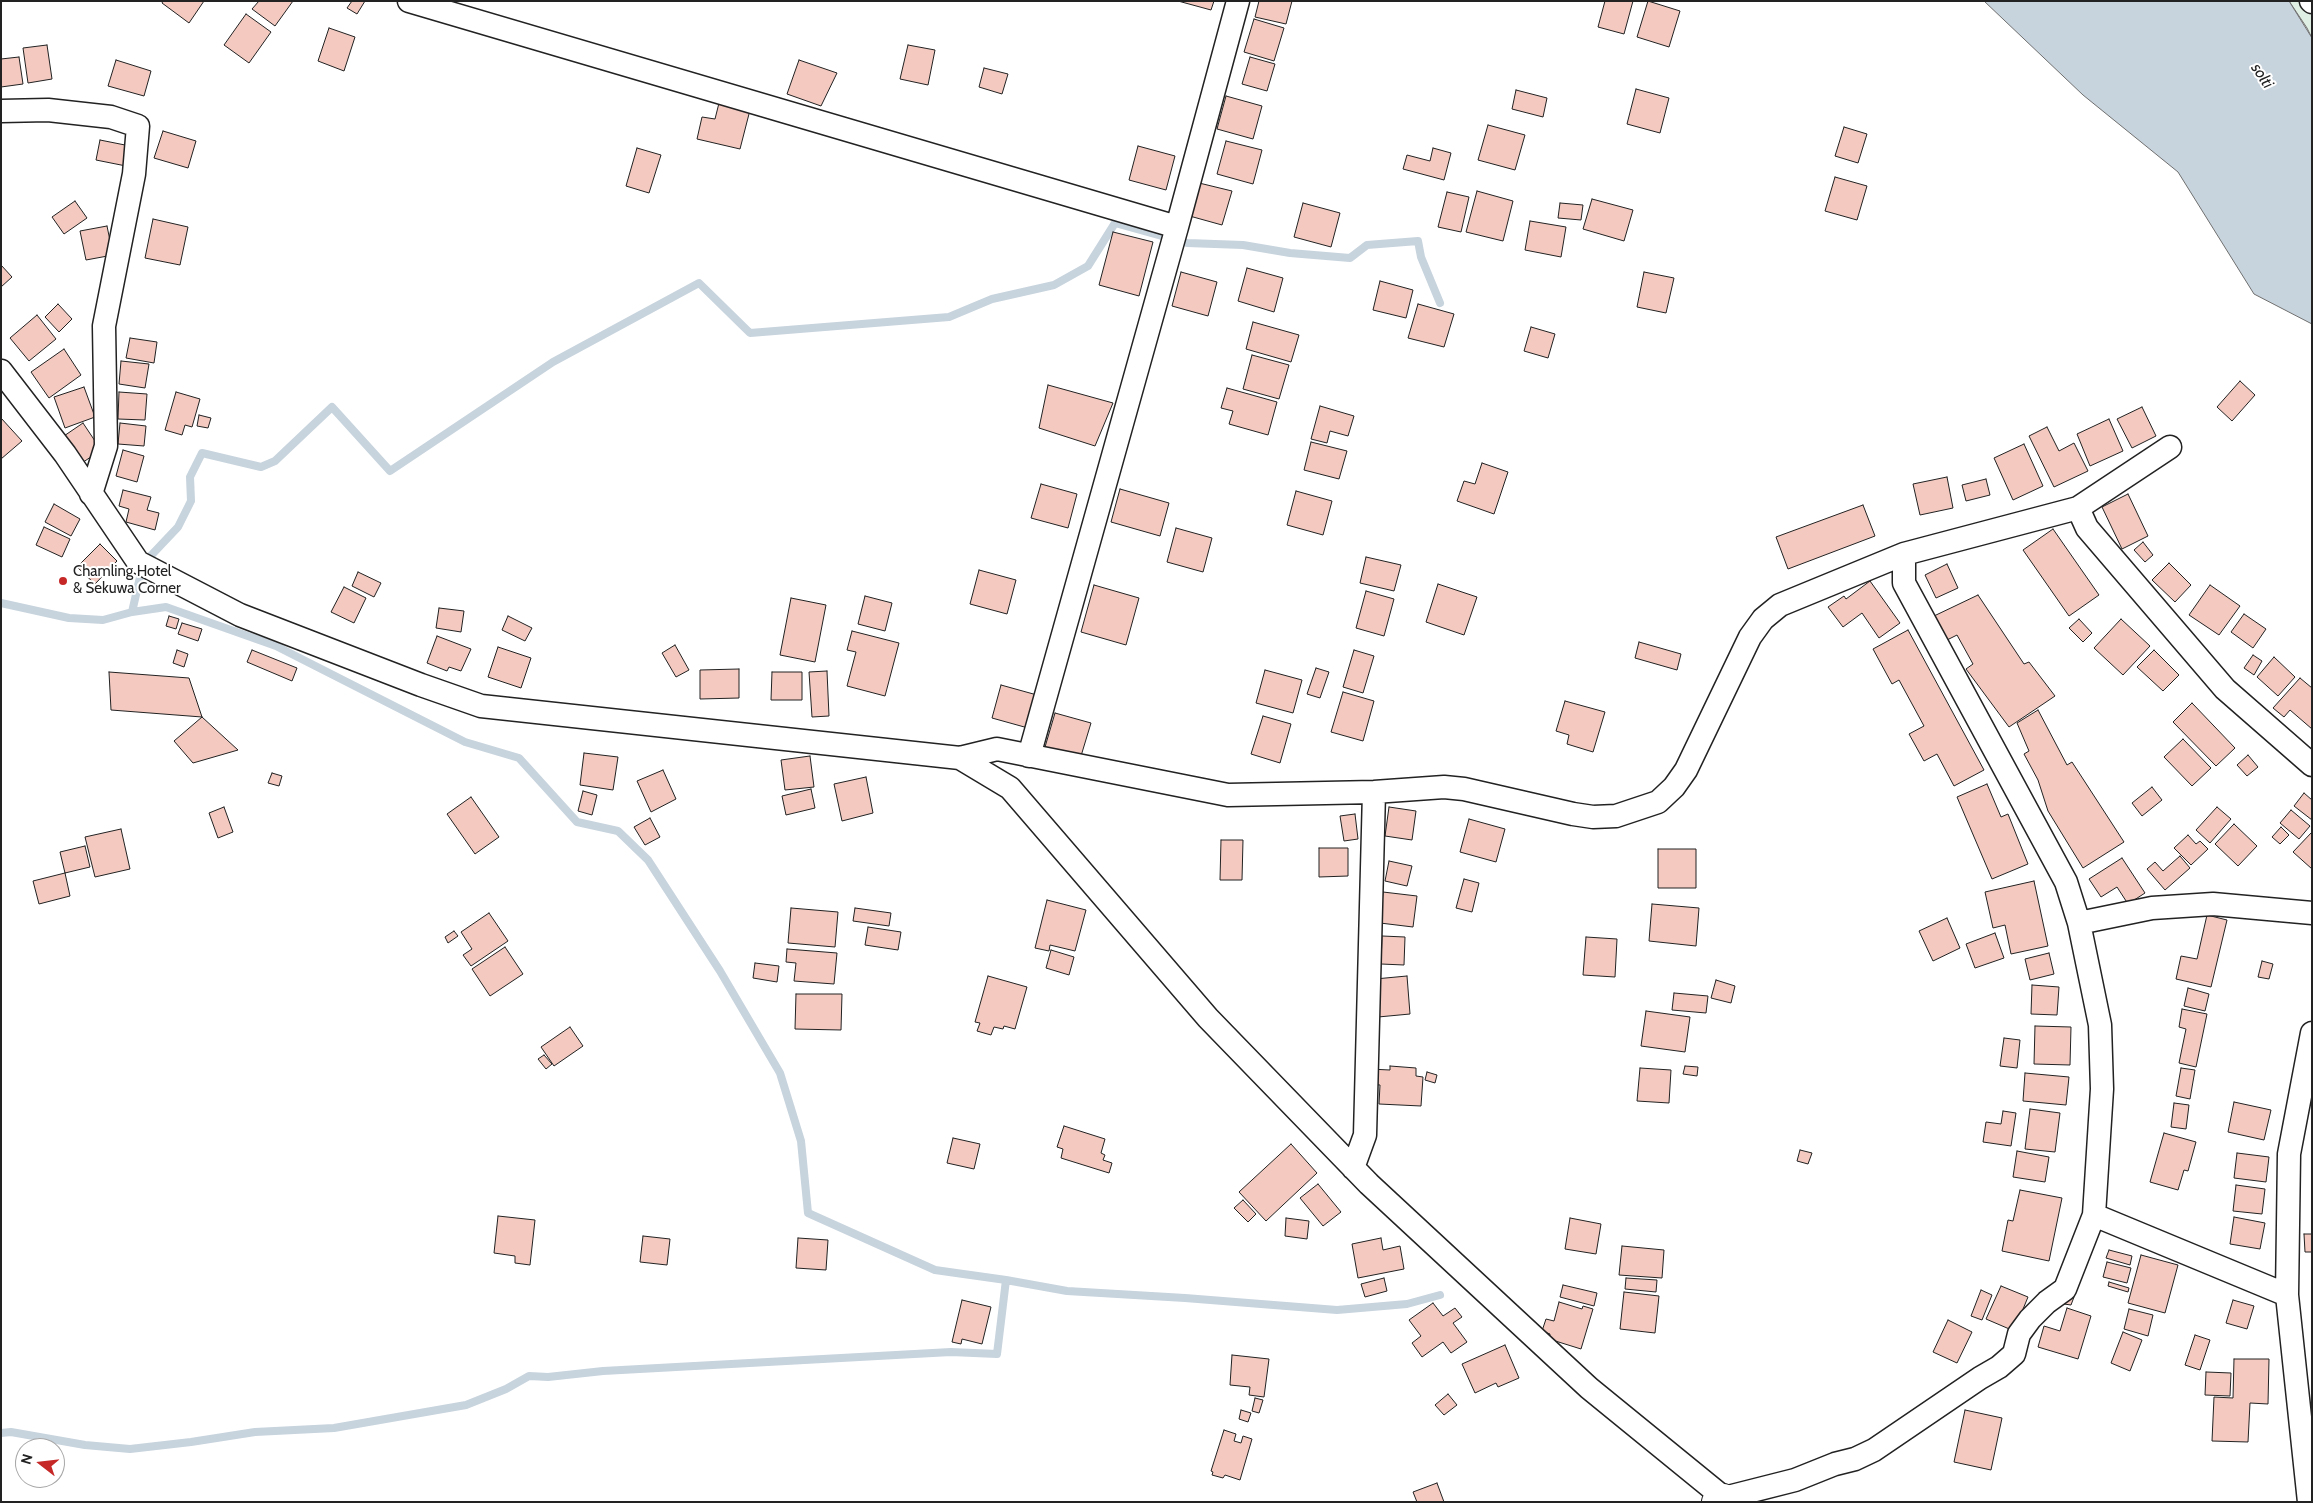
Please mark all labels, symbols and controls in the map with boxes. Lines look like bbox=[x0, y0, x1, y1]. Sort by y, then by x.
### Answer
water label: solti bbox=[2247, 60, 2277, 92]
place label: Chamling Hotel & Sekuwa Corner bbox=[73, 563, 181, 598]
marker: Chamling Hotel & Sekuwa Corner bbox=[57, 575, 69, 587]
north arrow bbox=[15, 1438, 65, 1488]
text: N bbox=[17, 1452, 37, 1466]

